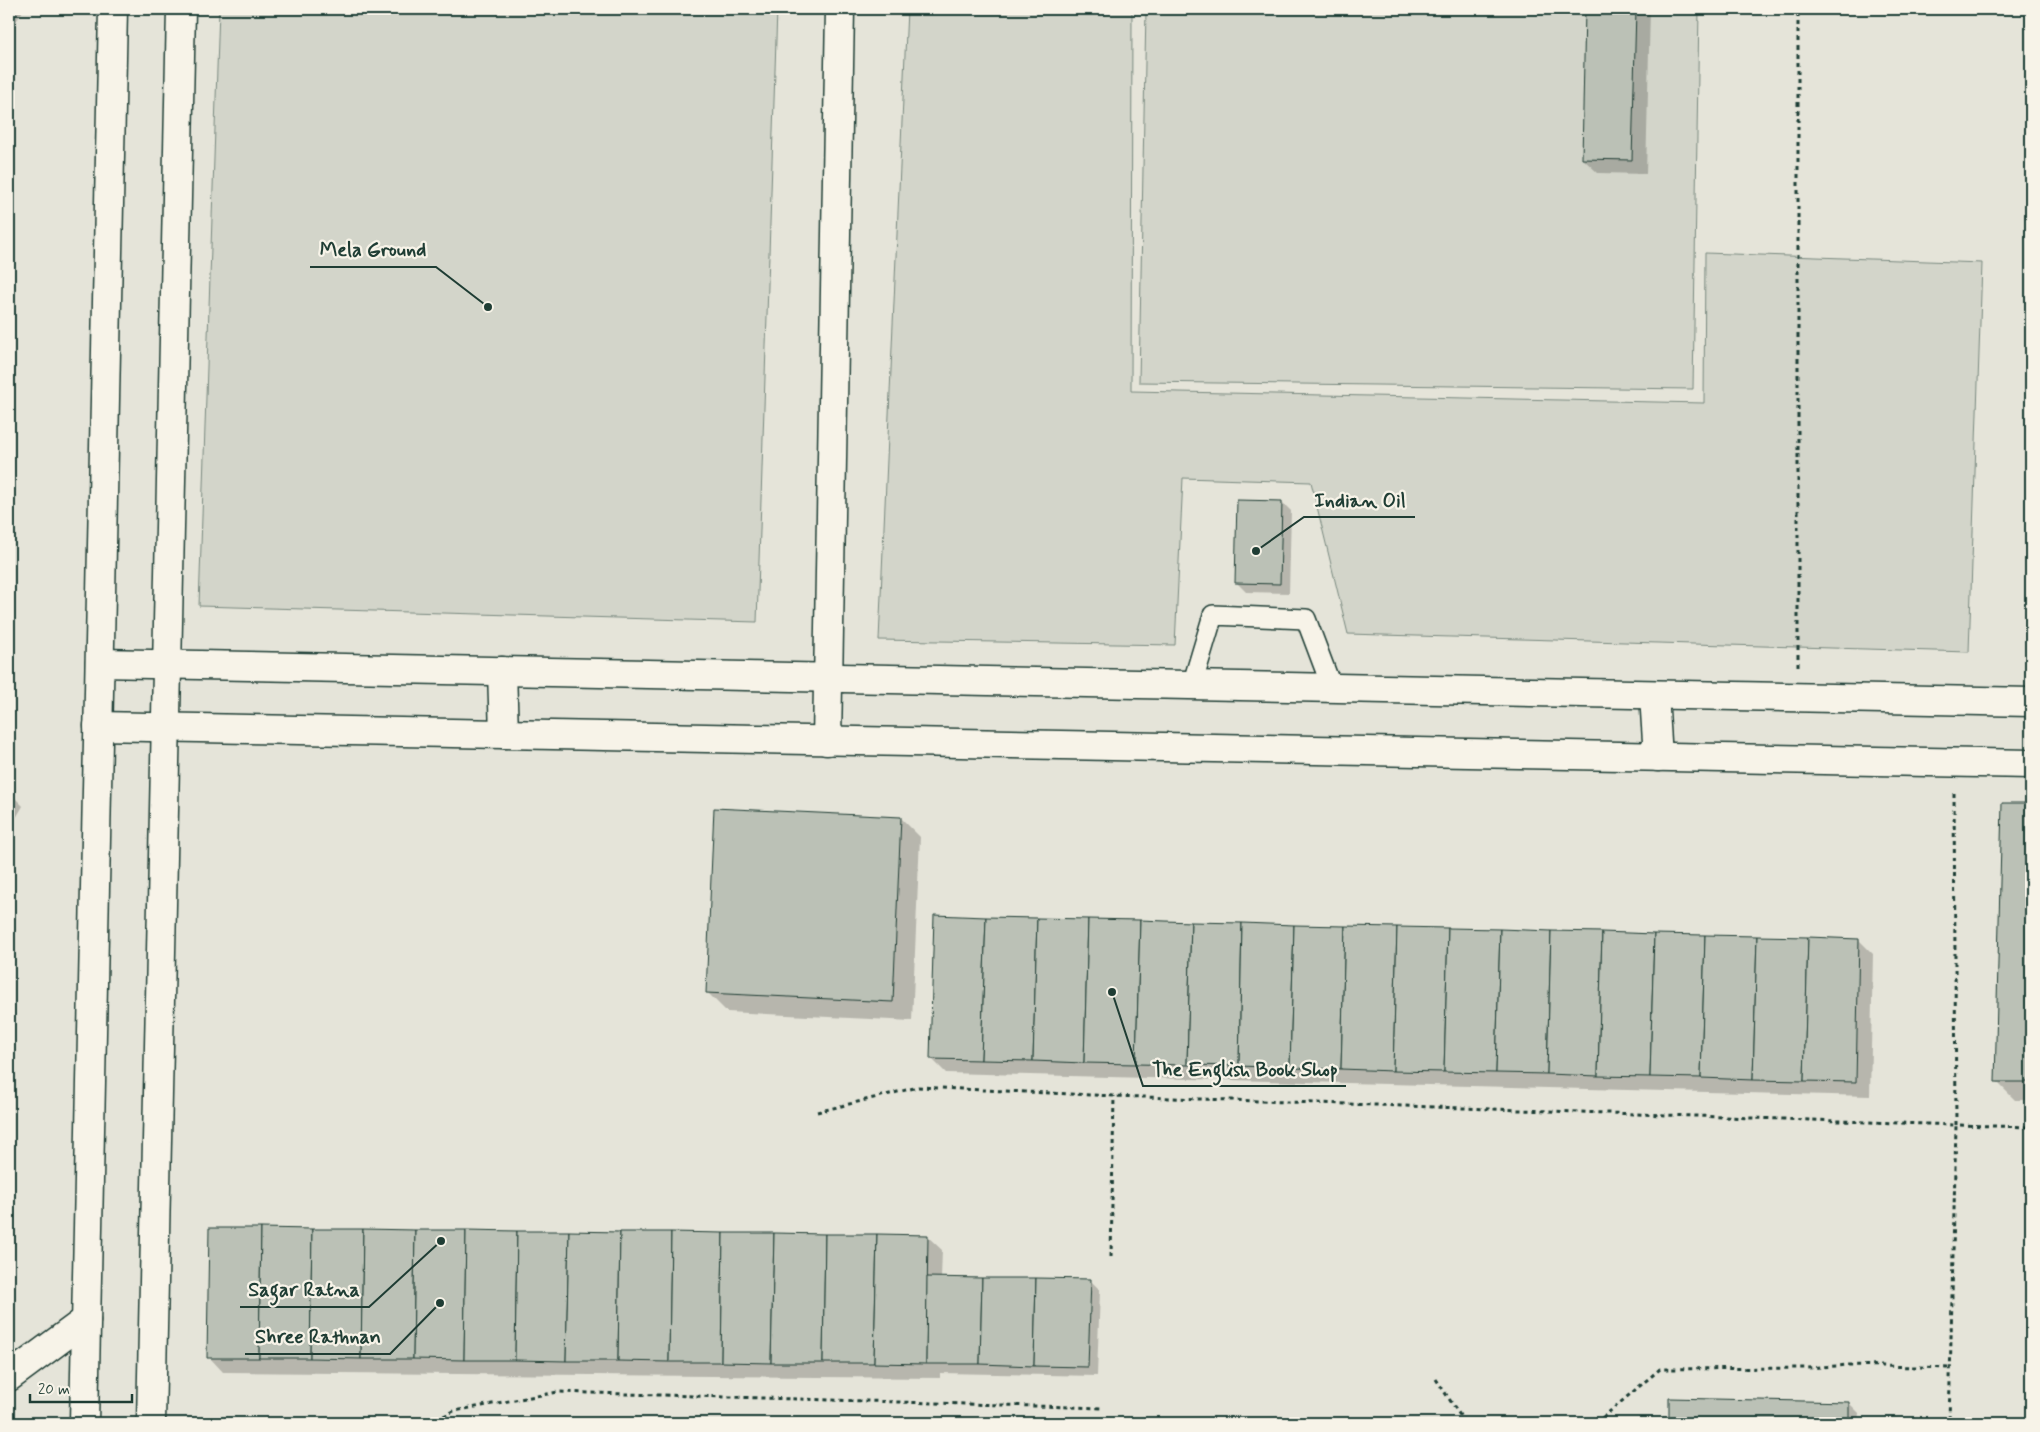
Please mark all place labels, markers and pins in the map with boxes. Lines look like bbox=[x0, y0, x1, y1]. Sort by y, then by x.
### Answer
callout: Mela Ground bbox=[310, 232, 436, 267]
callout: Indian Oil bbox=[1304, 482, 1415, 517]
callout: The English Book Shop bbox=[1143, 1051, 1346, 1086]
callout: Sagar Ratna bbox=[240, 1272, 369, 1307]
callout: Shree Rathnan bbox=[245, 1319, 390, 1354]

